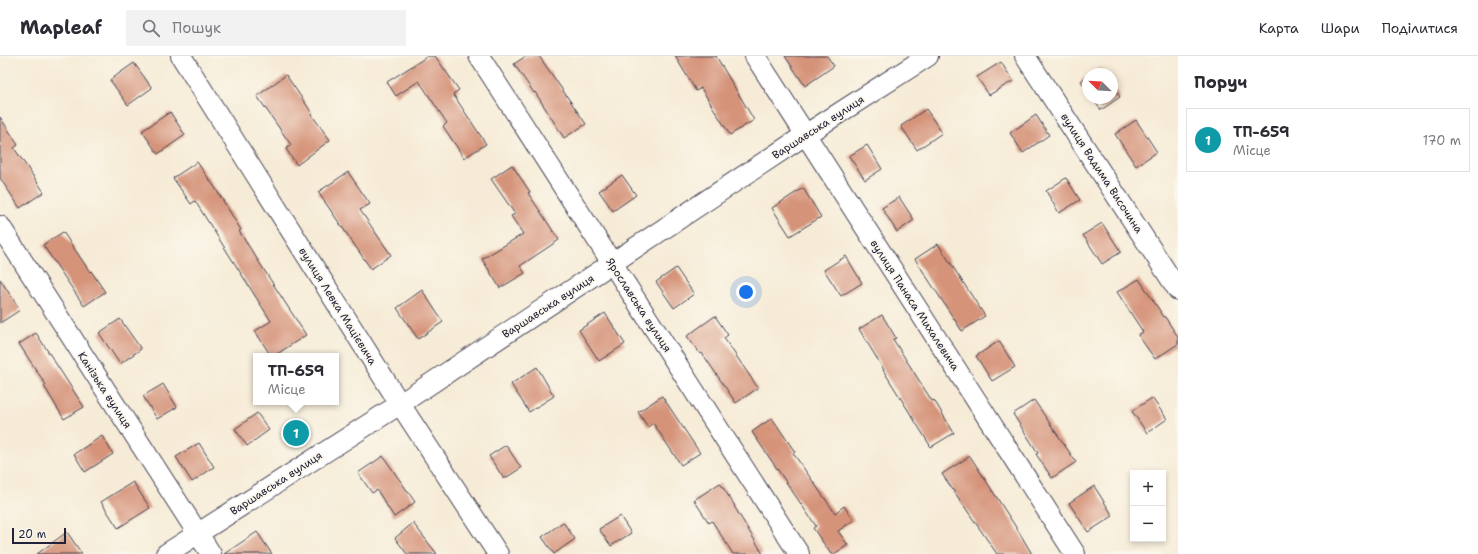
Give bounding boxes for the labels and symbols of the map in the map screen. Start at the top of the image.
north arrow [1082,68,1118,104]
street label: Варшавська вулиця [769,92,867,163]
street label: вулиця Вадима Височина [1057,110,1146,236]
street label: вулиця Панаса Михалевича [867,237,963,374]
street label: вулиця Левка Мацієвича [295,245,380,368]
street label: Ярославська вулиця [603,255,675,355]
street label: Варшавська вулиця [499,271,597,342]
your location [736,282,756,302]
street label: Канізька вулиця [74,349,135,432]
pin: 1 [283,418,309,448]
street label: Варшавська вулиця [227,448,325,519]
scale bar [12,526,66,545]

